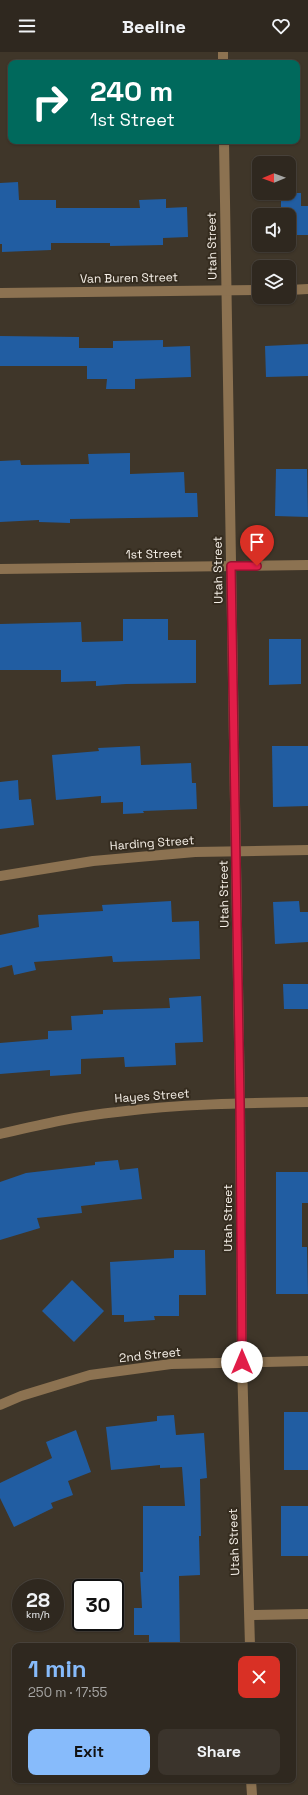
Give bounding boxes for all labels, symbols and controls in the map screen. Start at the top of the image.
icon: menu [16,15,38,37]
text: Beeline [122,15,186,38]
icon: heart [270,15,292,37]
text: 240 m [90,73,173,109]
icon: right [24,76,76,128]
text: 1st Street [90,108,175,131]
north arrow [252,156,296,200]
map controls [252,156,296,304]
button: sound [252,208,296,252]
street label: Utah Street [203,212,221,280]
button: layers [252,260,296,304]
street label: Van Buren Street [80,269,178,287]
pin [240,525,274,566]
icon: arrive [246,531,268,553]
street label: Utah Street [209,536,227,604]
street label: 1st Street [126,546,182,562]
street label: Harding Street [109,832,195,854]
street label: Utah Street [215,860,233,928]
street label: Hayes Street [114,1085,190,1107]
street label: Utah Street [220,1184,236,1252]
position arrow [221,1341,263,1383]
street label: 2nd Street [118,1344,182,1366]
street label: Utah Street [225,1508,243,1576]
speed limit sign: 30 [72,1579,124,1631]
text: 28 [26,1587,50,1613]
text: km/h [26,1608,50,1621]
text: 1 min [28,1653,87,1684]
button: close [238,1656,280,1698]
text: 250 m · 17:55 [28,1684,107,1701]
button: Exit [28,1729,150,1775]
button: Share [158,1729,280,1775]

